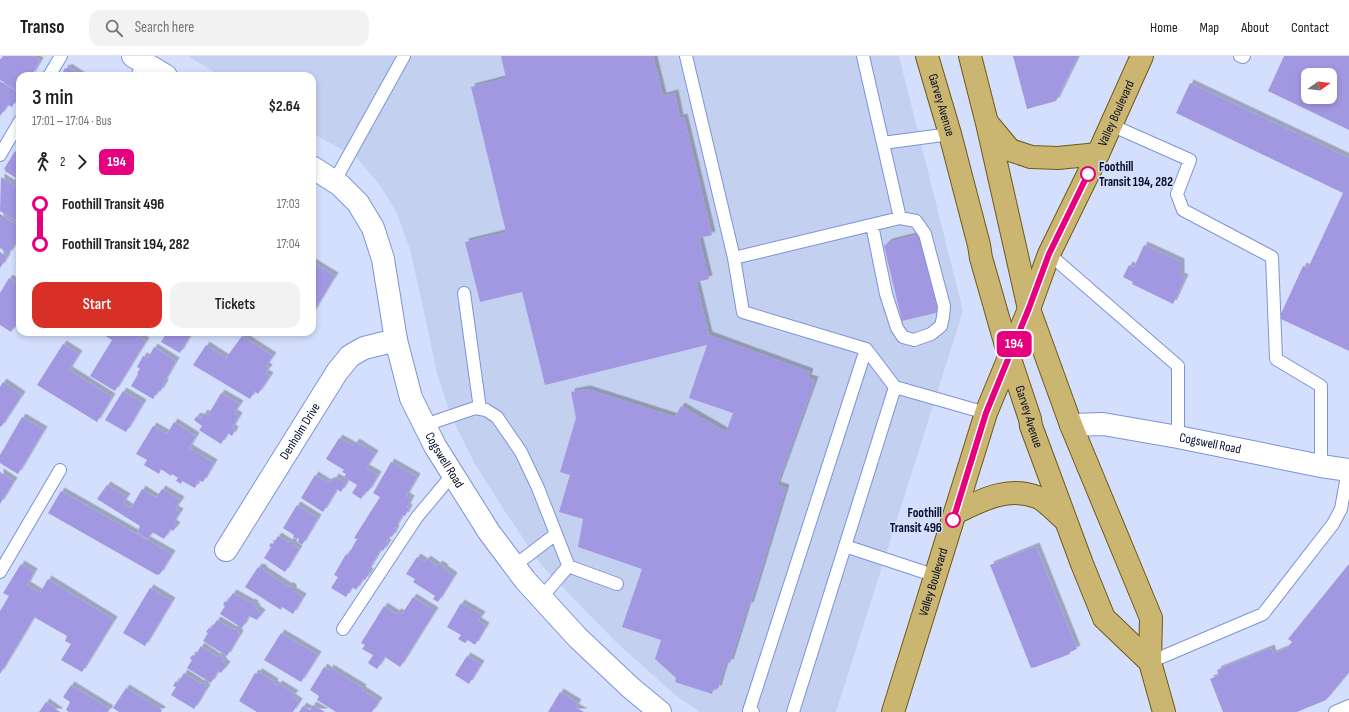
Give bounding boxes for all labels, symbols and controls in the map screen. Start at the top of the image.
search box [89,10,369,46]
text: Transo [20,16,65,39]
icon: search [103,17,125,39]
text: Search here [135,18,194,37]
text: Home [1150,19,1178,36]
text: Map [1200,19,1219,36]
text: About [1241,19,1269,36]
text: Contact [1291,19,1329,36]
north arrow [1301,68,1337,104]
map controls [1301,68,1337,104]
street label: Garvey Avenue [925,72,958,138]
street label: Valley Boulevard [1094,78,1138,149]
text: 3 min [32,84,73,111]
text: $2.64 [268,97,300,116]
text: 17:01 – 17:04 · Bus [32,113,112,129]
icon: walk [32,151,54,173]
icon: forward [71,151,93,173]
text: 194 [107,153,126,170]
text: 2 [60,154,65,170]
place label: Foothill Transit 194, 282 [1099,159,1173,190]
marker: Foothill Transit 194, 282 [1080,166,1096,182]
text: Foothill Transit 496 [62,195,164,214]
text: 17:03 [277,196,300,212]
text: Foothill Transit 194, 282 [62,235,189,254]
text: 17:04 [277,236,300,252]
button: Start [32,282,162,328]
button: Tickets [170,282,300,328]
line badge: 194 [991,331,1037,357]
text: 194 [1005,335,1023,352]
street label: Garvey Avenue [1011,384,1046,450]
street label: Denholm Drive [276,400,324,463]
street label: Cogswell Road [1178,429,1242,458]
street label: Cogswell Road [421,430,467,491]
place label: Foothill Transit 496 [890,505,942,536]
marker: Foothill Transit 496 [945,512,961,528]
street label: Valley Boulevard [915,546,952,618]

